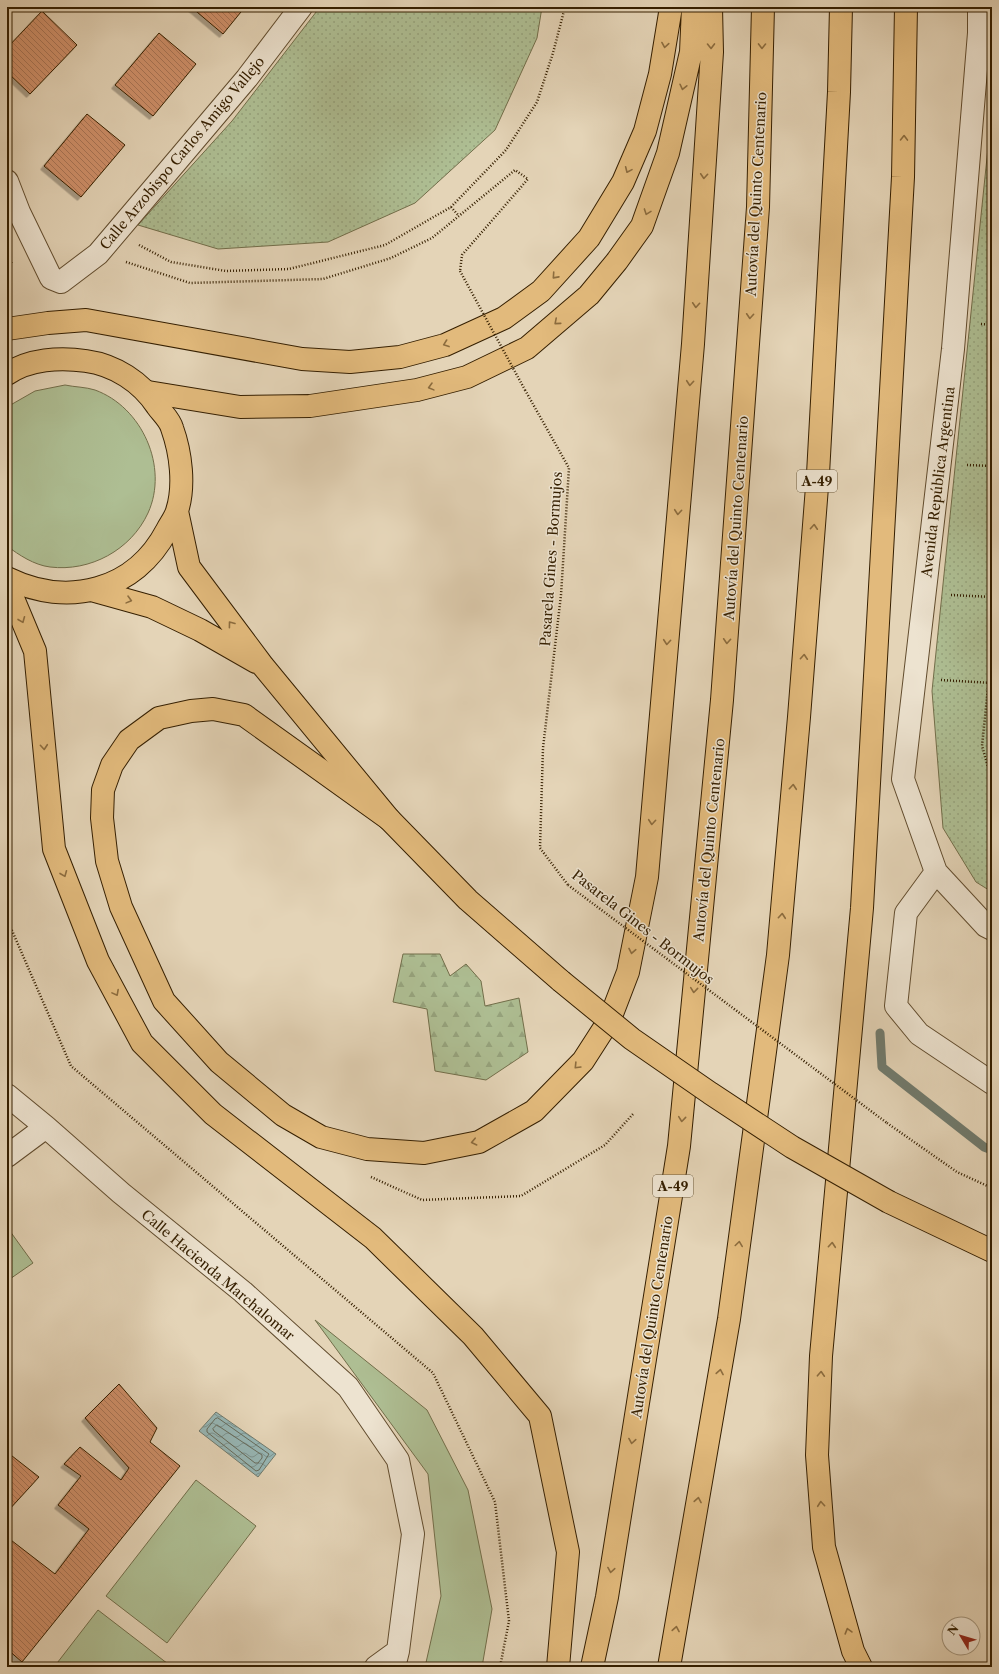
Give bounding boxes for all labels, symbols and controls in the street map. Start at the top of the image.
one-way arrow [661,42,670,49]
one-way arrow [707,43,716,49]
one-way arrow [758,43,767,49]
street label: Calle Arzobispo Carlos Amigo Vallejo [96,53,268,253]
one-way arrow [680,84,688,90]
street label: Autovía del Quinto Centenario [742,91,770,298]
one-way arrow [900,135,908,141]
one-way arrow [625,165,633,173]
one-way arrow [699,173,708,179]
one-way arrow [643,208,652,215]
one-way arrow [552,271,559,279]
one-way arrow [691,302,700,308]
one-way arrow [746,313,755,319]
one-way arrow [555,318,562,325]
one-way arrow [442,339,449,348]
one-way arrow [685,380,694,386]
one-way arrow [427,382,434,390]
street label: Avenida República Argentina [917,385,959,579]
street label: Autovía del Quinto Centenario [720,415,752,622]
road number: A-49 [797,470,837,492]
street label: Pasarela Gines - Bormujos [536,471,566,647]
one-way arrow [674,509,683,515]
one-way arrow [809,524,818,530]
one-way arrow [125,596,132,604]
one-way arrow [17,615,25,623]
one-way arrow [229,621,236,628]
one-way arrow [722,638,731,644]
one-way arrow [663,639,672,645]
one-way arrow [799,654,808,660]
street label: Autovía del Quinto Centenario [689,737,729,944]
one-way arrow [39,744,48,750]
one-way arrow [789,784,798,790]
one-way arrow [647,819,656,825]
street label: Pasarela Gines - Bormujos [568,866,718,988]
one-way arrow [59,871,67,878]
one-way arrow [777,913,786,919]
one-way arrow [629,948,637,954]
one-way arrow [690,987,699,993]
one-way arrow [111,989,118,997]
one-way arrow [574,1061,582,1069]
one-way arrow [677,1116,686,1122]
one-way arrow [471,1138,477,1146]
road number: A-49 [653,1175,693,1197]
street label: Calle Hacienda Marchalomar [138,1206,298,1345]
street label: Autovía del Quinto Centenario [627,1215,677,1420]
one-way arrow [734,1241,743,1247]
one-way arrow [827,1242,836,1248]
one-way arrow [715,1369,724,1375]
one-way arrow [816,1371,825,1377]
one-way arrow [628,1438,637,1444]
one-way arrow [693,1497,702,1504]
one-way arrow [816,1501,825,1507]
one-way arrow [607,1567,616,1573]
north arrow [941,1616,981,1656]
text: N [945,1621,962,1638]
one-way arrow [671,1625,679,1632]
one-way arrow [844,1627,853,1634]

